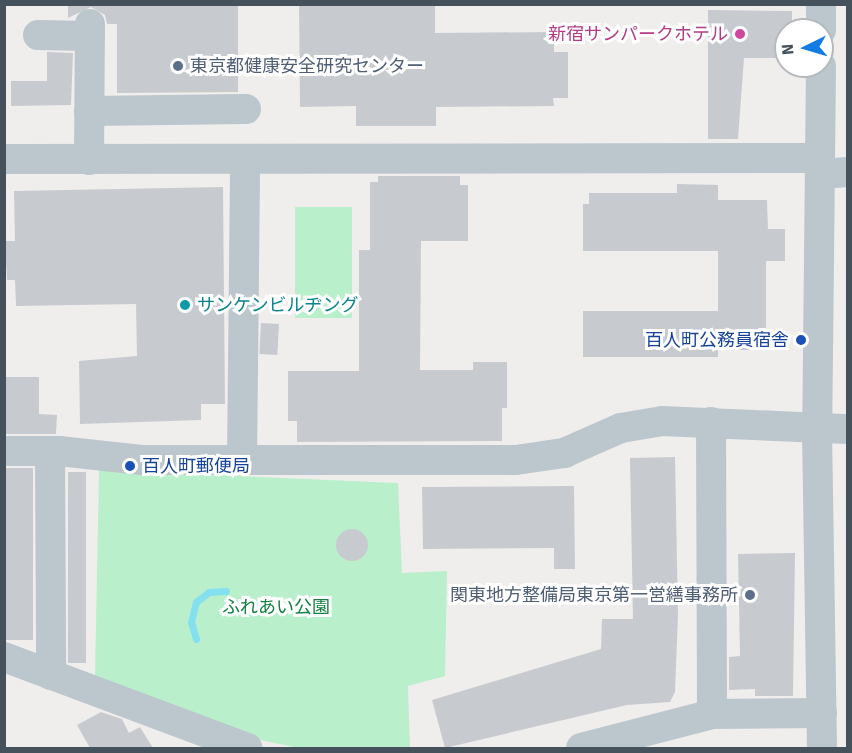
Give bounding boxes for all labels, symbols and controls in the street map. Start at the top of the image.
north arrow [774,18,834,78]
place label: 新宿サンパークホテル [548,23,728,45]
marker: 新宿サンパークホテル [733,27,747,41]
text: N [778,43,799,56]
place label: 東京都健康安全研究センター [190,55,424,77]
marker: 東京都健康安全研究センター [171,59,185,73]
place label: サンケンビルヂング [197,294,359,316]
marker: サンケンビルヂング [178,298,192,312]
place label: 百人町公務員宿舎 [645,329,789,351]
marker: 百人町公務員宿舎 [794,333,808,347]
place label: 百人町郵便局 [142,455,250,477]
marker: 百人町郵便局 [123,459,137,473]
place label: 関東地方整備局東京第一営繕事務所 [450,584,738,606]
marker: 関東地方整備局東京第一営繕事務所 [743,588,757,602]
park label: ふれあい公園 [222,596,330,618]

